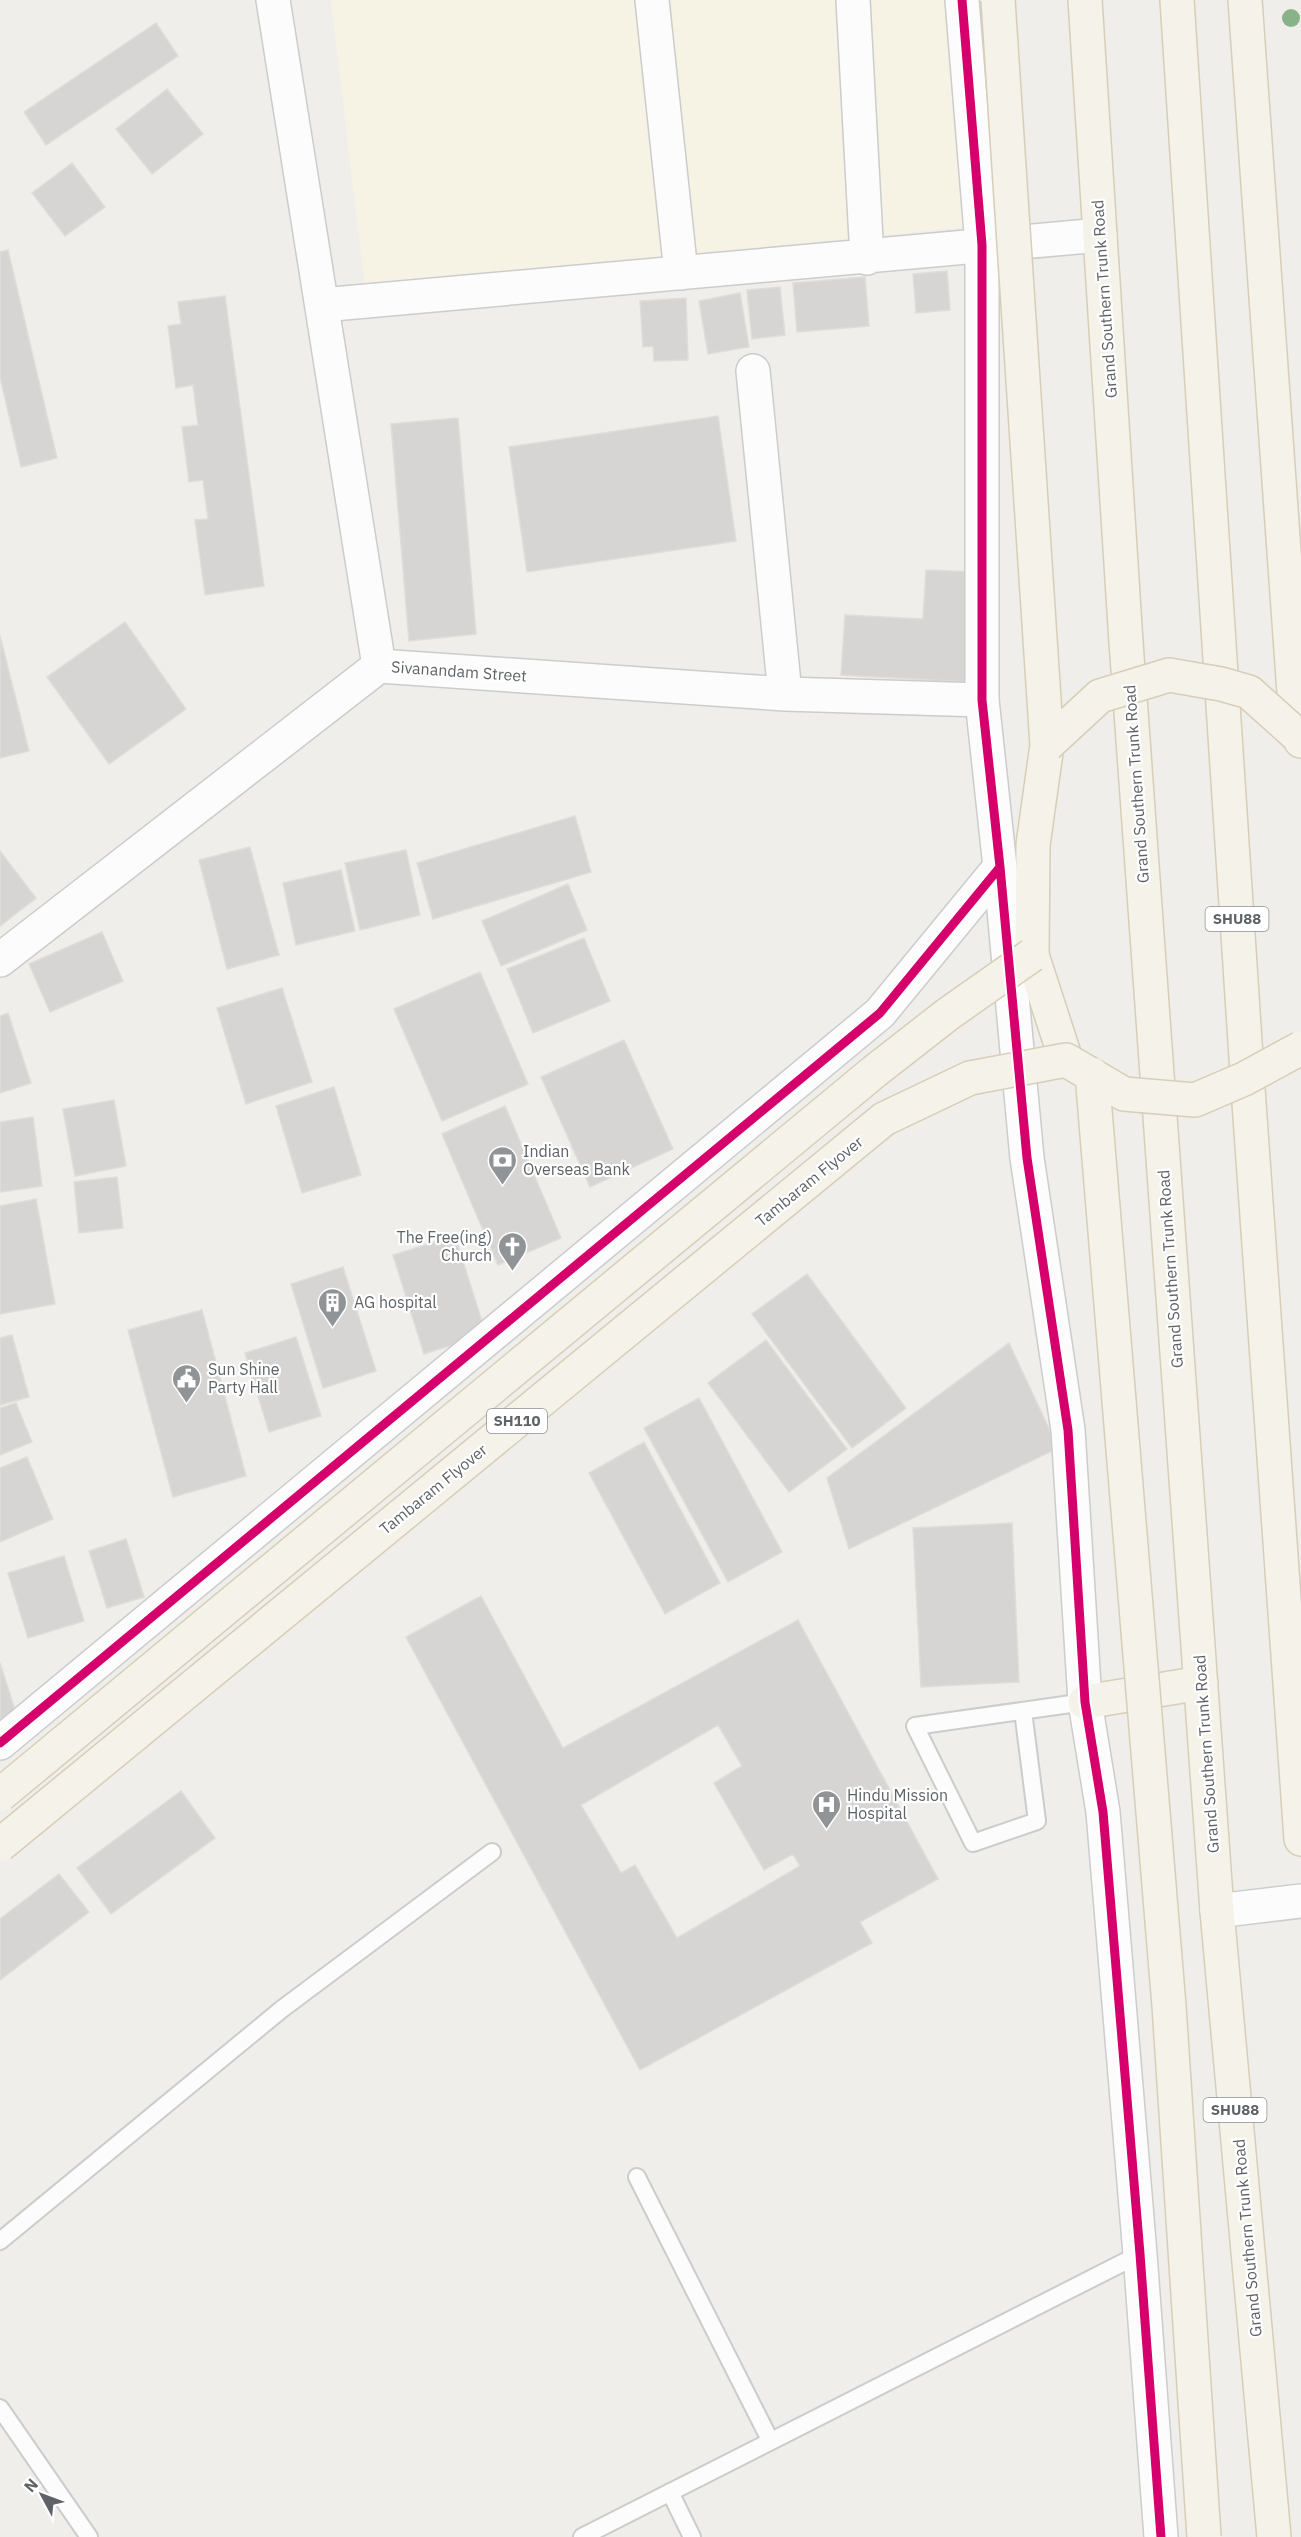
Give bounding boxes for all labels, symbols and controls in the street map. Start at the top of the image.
street label: Grand Southern Trunk Road [1087,199,1121,399]
street label: Sivanandam Street [391,656,527,686]
street label: Grand Southern Trunk Road [1119,684,1153,884]
road number: SHU88 [1206,907,1268,931]
street label: Tambaram Flyover [751,1131,867,1231]
place label: Indian Overseas Bank [523,1141,630,1179]
bank icon: Indian Overseas Bank [486,1144,518,1186]
street label: Grand Southern Trunk Road [1153,1169,1187,1369]
place label: The Free(ing) Church [397,1227,492,1265]
church icon: The Free(ing) Church [497,1230,529,1272]
building icon: AG hospital [317,1286,349,1328]
place label: AG hospital [354,1292,437,1312]
place label: Sun Shine Party Hall [208,1359,280,1397]
public building icon: Sun Shine Party Hall [171,1362,203,1404]
road number: SH110 [487,1409,547,1433]
street label: Tambaram Flyover [375,1439,491,1539]
street label: Grand Southern Trunk Road [1189,1654,1223,1854]
place label: Hindu Mission Hospital [847,1785,948,1823]
hospital icon: Hindu Mission Hospital [810,1788,842,1830]
road number: SHU88 [1204,2098,1266,2122]
street label: Grand Southern Trunk Road [1228,2138,1266,2338]
north arrow [12,2465,72,2525]
text: N [19,2474,42,2496]

